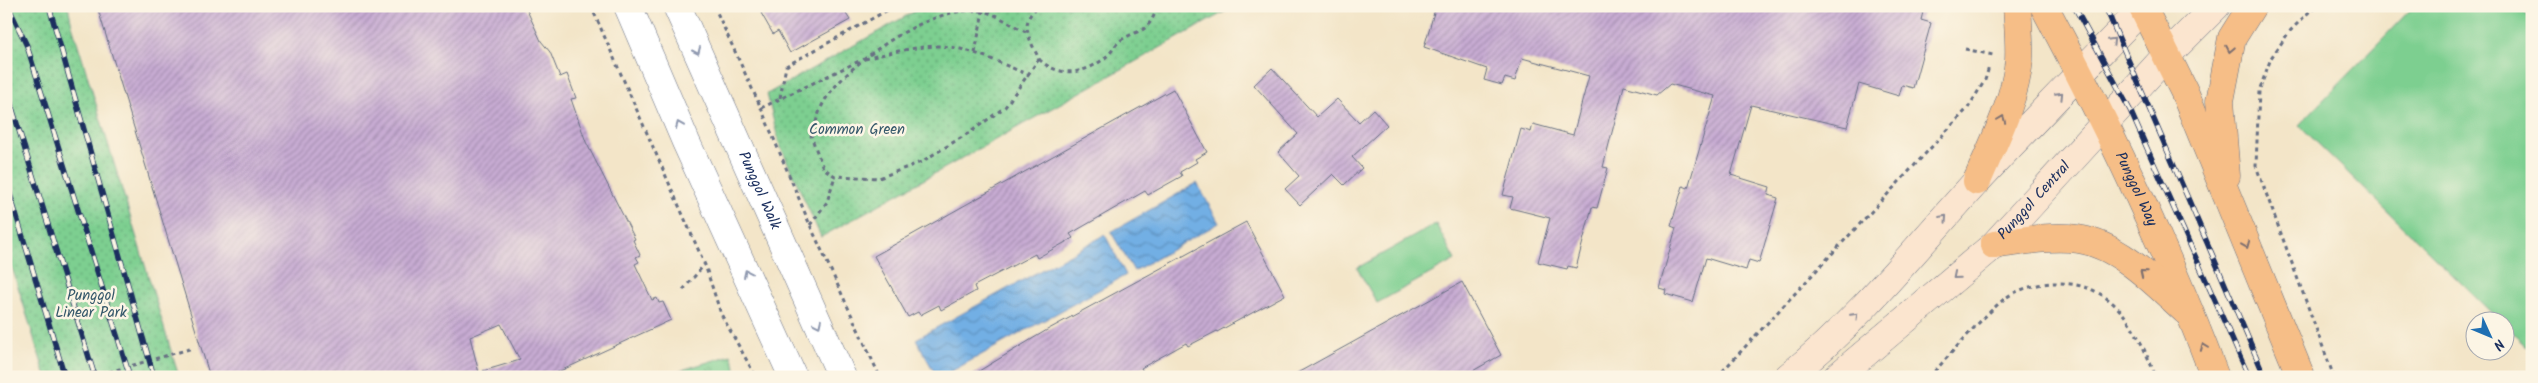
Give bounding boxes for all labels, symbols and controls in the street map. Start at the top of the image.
one-way arrow [2106,38,2115,47]
one-way arrow [2226,45,2236,54]
one-way arrow [690,46,701,55]
one-way arrow [2054,92,2063,101]
one-way arrow [1996,116,2006,124]
park label: Common Green [809,118,905,142]
one-way arrow [675,121,686,130]
street label: Punggol Walk [731,147,787,235]
street label: Punggol Way [2108,148,2164,231]
street label: Punggol Central [1992,156,2077,246]
one-way arrow [1938,215,1947,224]
one-way arrow [2240,240,2250,249]
one-way arrow [742,269,753,278]
one-way arrow [2140,270,2149,278]
one-way arrow [1953,271,1962,280]
park label: Punggol Linear Park [55,284,128,325]
north arrow [2466,310,2516,360]
one-way arrow [1849,312,1858,321]
one-way arrow [812,319,822,328]
text: N [2488,334,2510,355]
one-way arrow [2200,343,2210,351]

